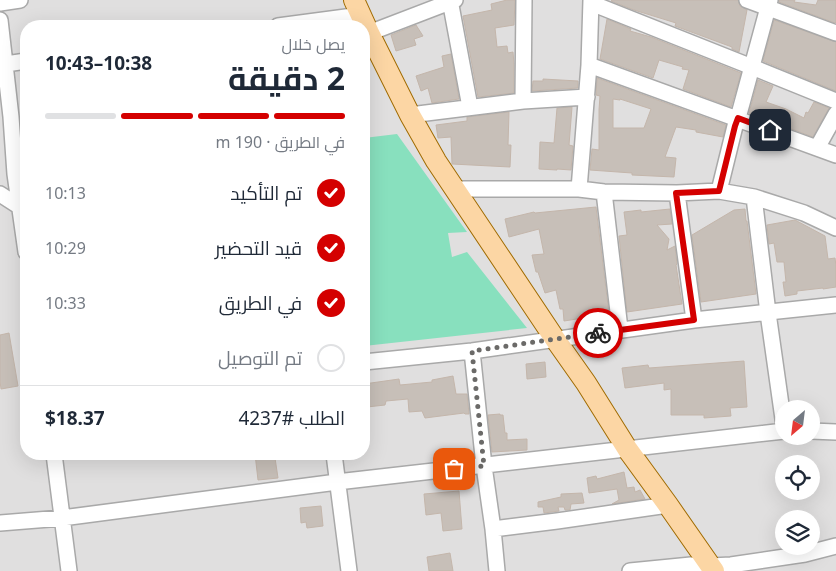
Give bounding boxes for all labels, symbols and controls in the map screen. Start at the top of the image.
text: يصل خلال [281,33,345,55]
text: 10:38–10:43 [45,50,152,76]
text: 2 دقيقة [228,56,345,99]
pin [749,109,791,151]
icon: home [756,116,784,144]
text: في الطريق · 190 m [216,131,345,153]
icon: check [317,179,345,207]
text: تم التأكيد [230,180,302,206]
text: 10:13 [45,182,86,204]
icon: check [317,234,345,262]
text: قيد التحضير [215,235,302,261]
text: 10:29 [45,237,86,259]
icon: check [317,289,345,317]
text: في الطريق [219,290,302,316]
text: 10:33 [45,292,86,314]
courier [573,308,623,358]
icon: bike [584,319,612,347]
text: تم التوصيل [218,345,302,371]
north arrow [775,400,820,445]
map controls [775,400,820,555]
text: $18.37 [45,405,105,431]
text: الطلب #4237 [238,405,345,431]
pin [433,448,475,490]
icon: bag [440,455,468,483]
button: locate [775,455,820,500]
button: layers [775,510,820,555]

